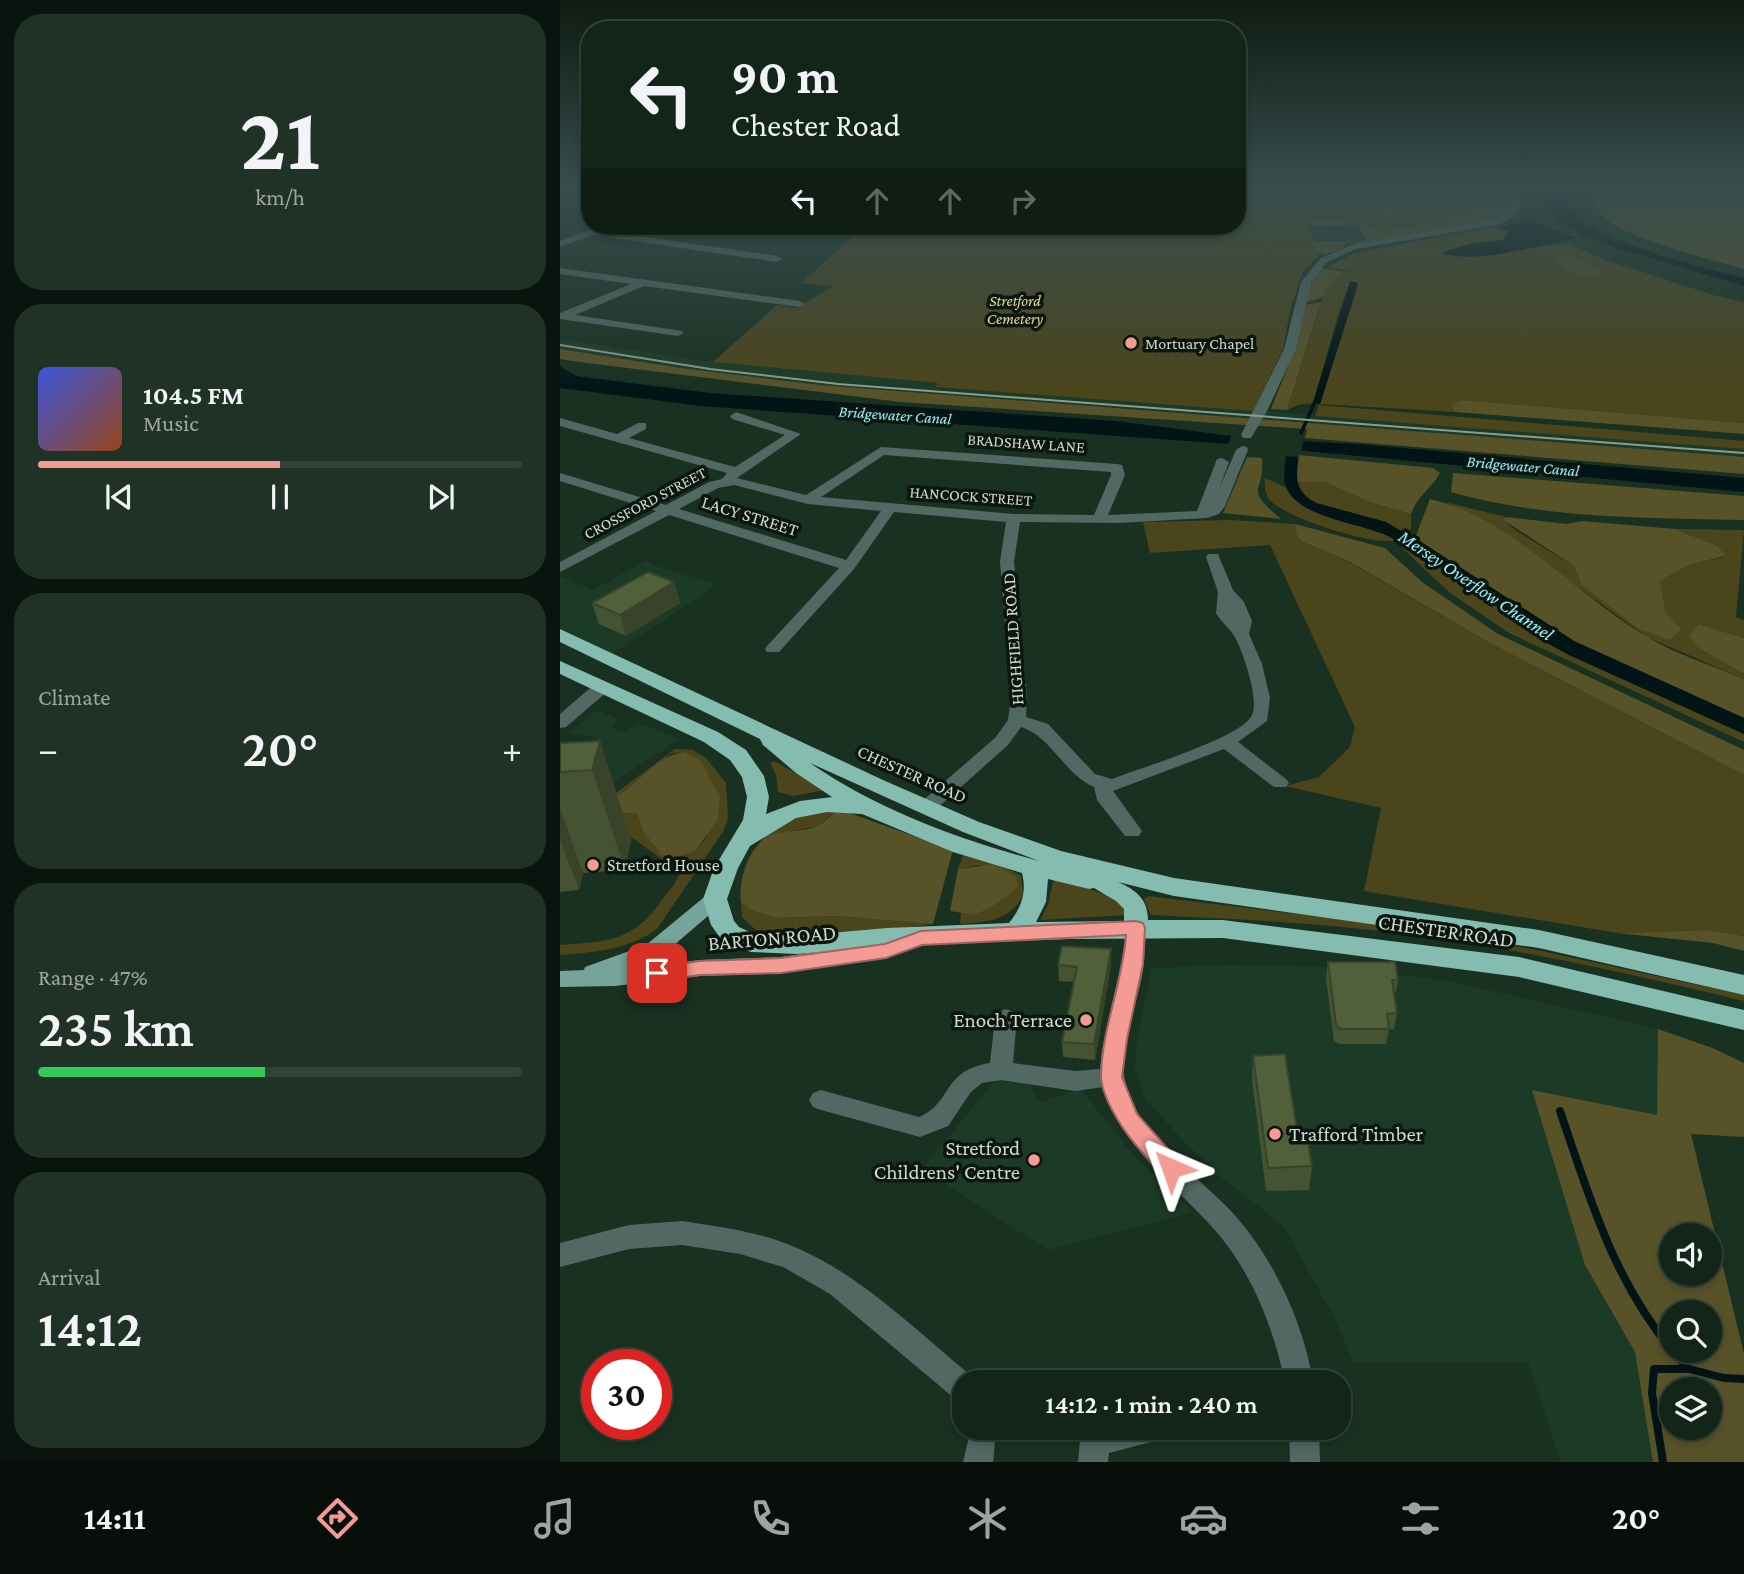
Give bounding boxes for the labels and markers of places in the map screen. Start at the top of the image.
marker: Mortuary Chapel [1123,335,1139,351]
place label: Mortuary Chapel [1145,335,1254,353]
place label: Stretford House [607,855,720,875]
marker: Stretford House [585,857,601,873]
pin [627,943,687,1003]
place label: Enoch Terrace [953,1008,1072,1032]
marker: Enoch Terrace [1078,1012,1094,1028]
place label: Trafford Timber [1289,1122,1424,1146]
marker: Trafford Timber [1267,1126,1283,1142]
place label: Stretford Childrens' Centre [874,1136,1020,1184]
marker: Stretford Childrens' Centre [1026,1152,1042,1168]

